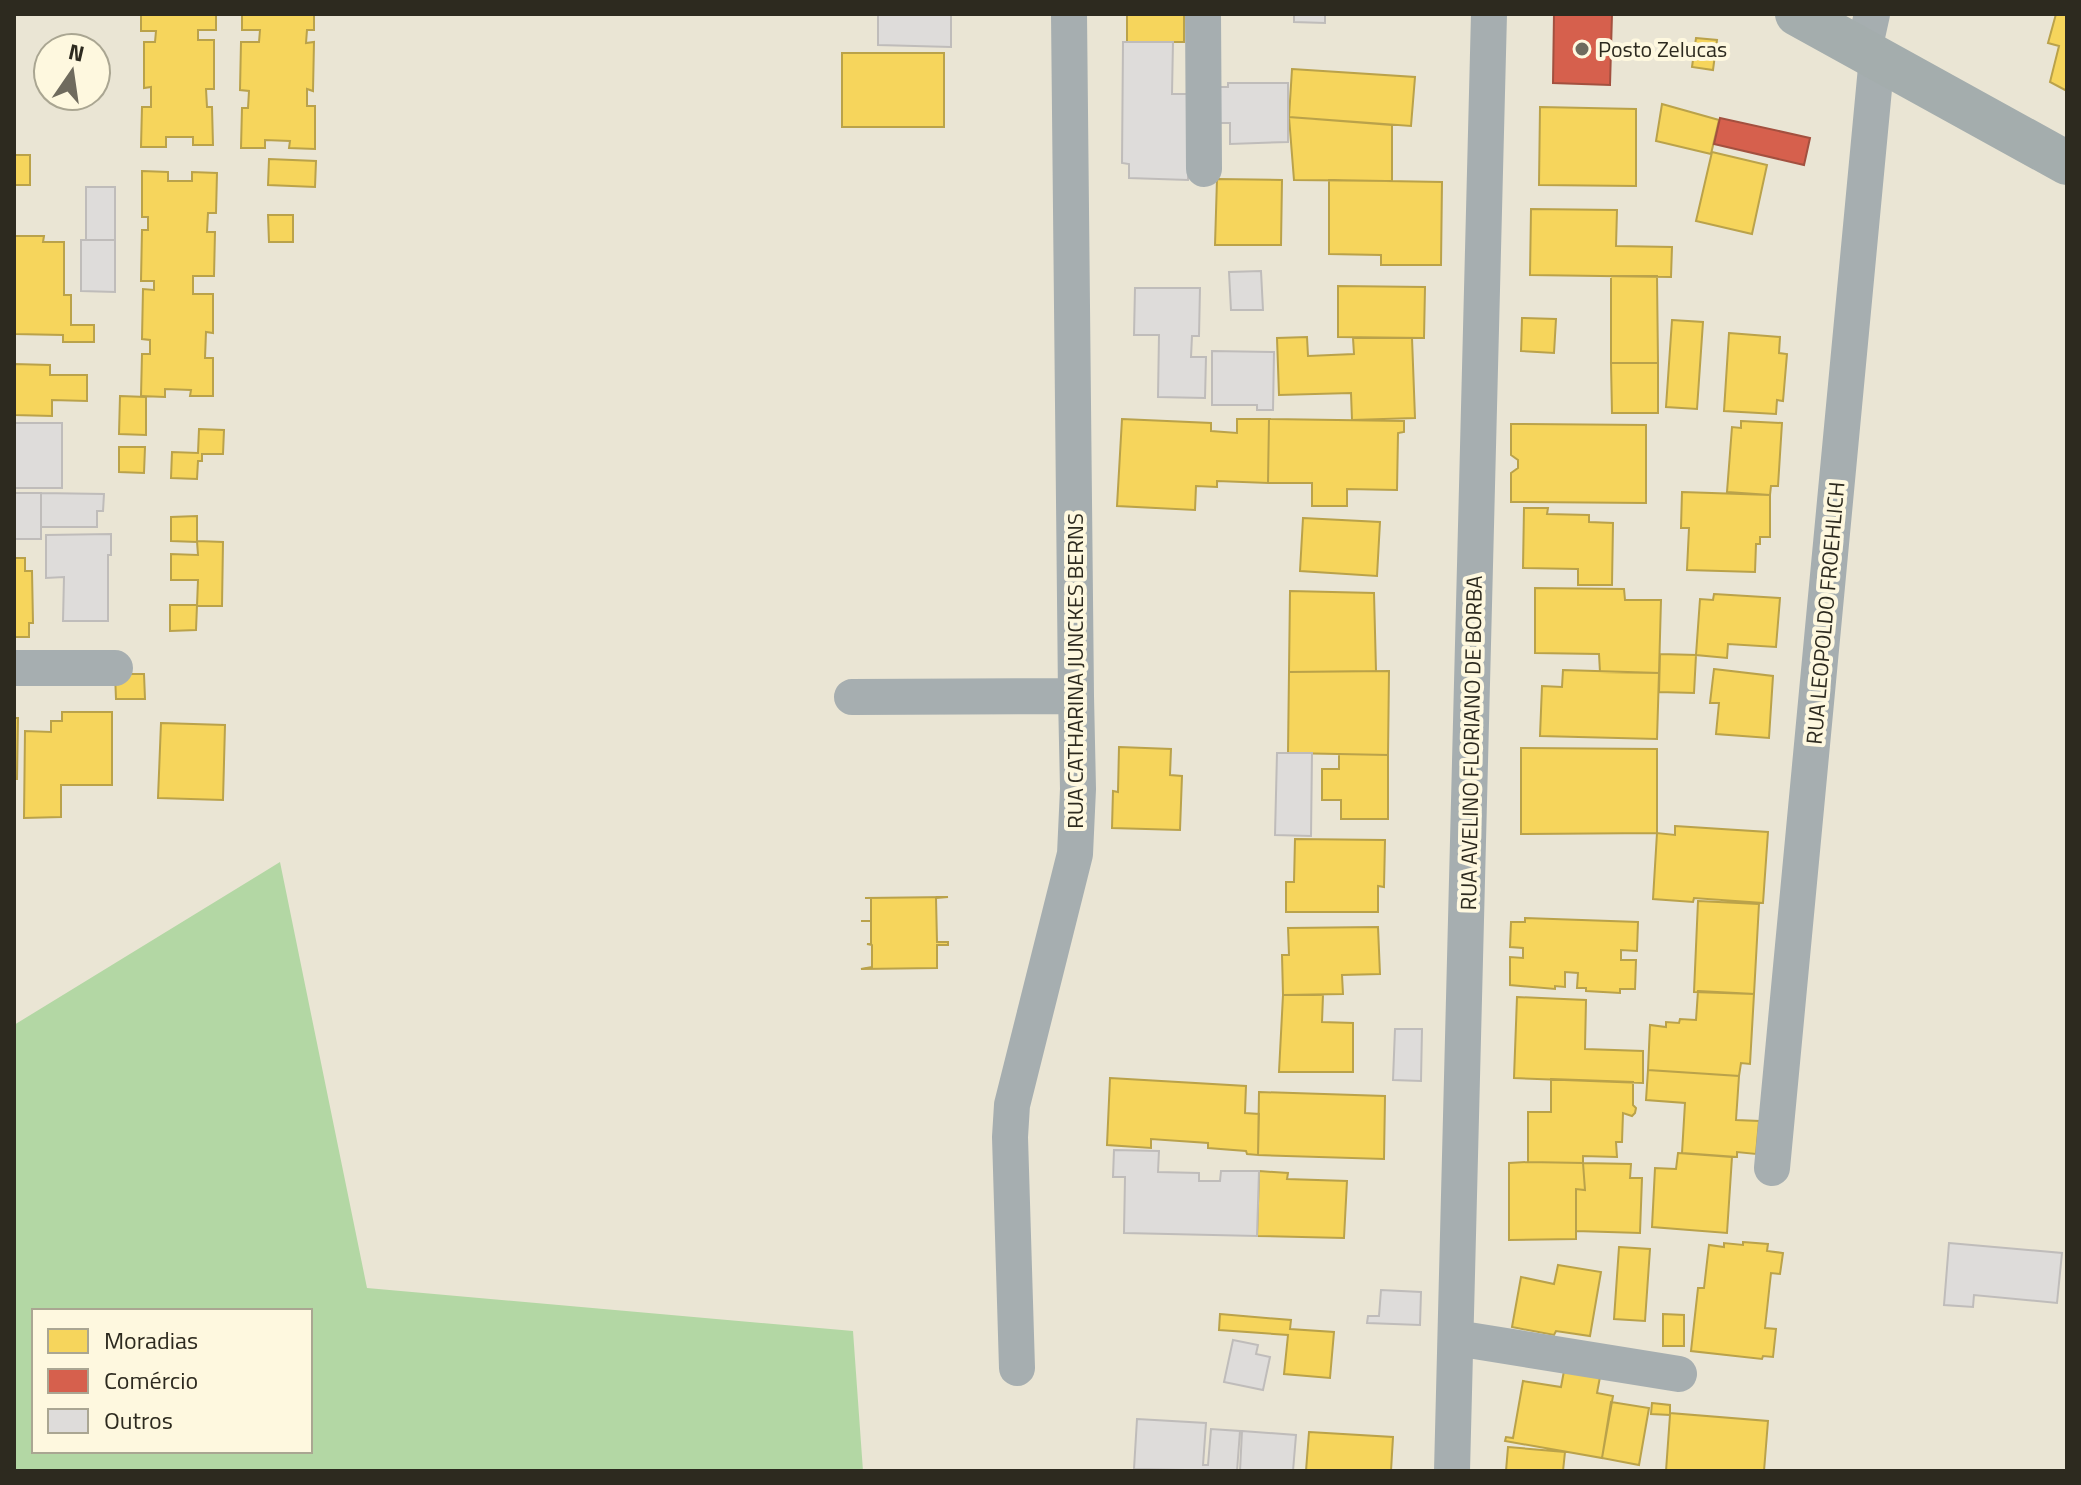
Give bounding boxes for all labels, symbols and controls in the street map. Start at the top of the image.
north arrow [32,32,112,112]
place label: Posto Zelucas [1598,32,1727,66]
text: N [65,34,88,71]
marker: Posto Zelucas [1573,40,1591,58]
street label: RUA LEOPOLDO FROEHLICH [1797,480,1853,746]
street label: RUA CATHARINA JUNCKES BERNS [1058,513,1092,829]
street label: RUA AVELINO FLORIANO DE BORBA [1451,575,1491,911]
legend [32,1309,312,1453]
text: Moradias [104,1322,198,1358]
text: Comércio [104,1362,198,1398]
text: Outros [104,1402,173,1438]

